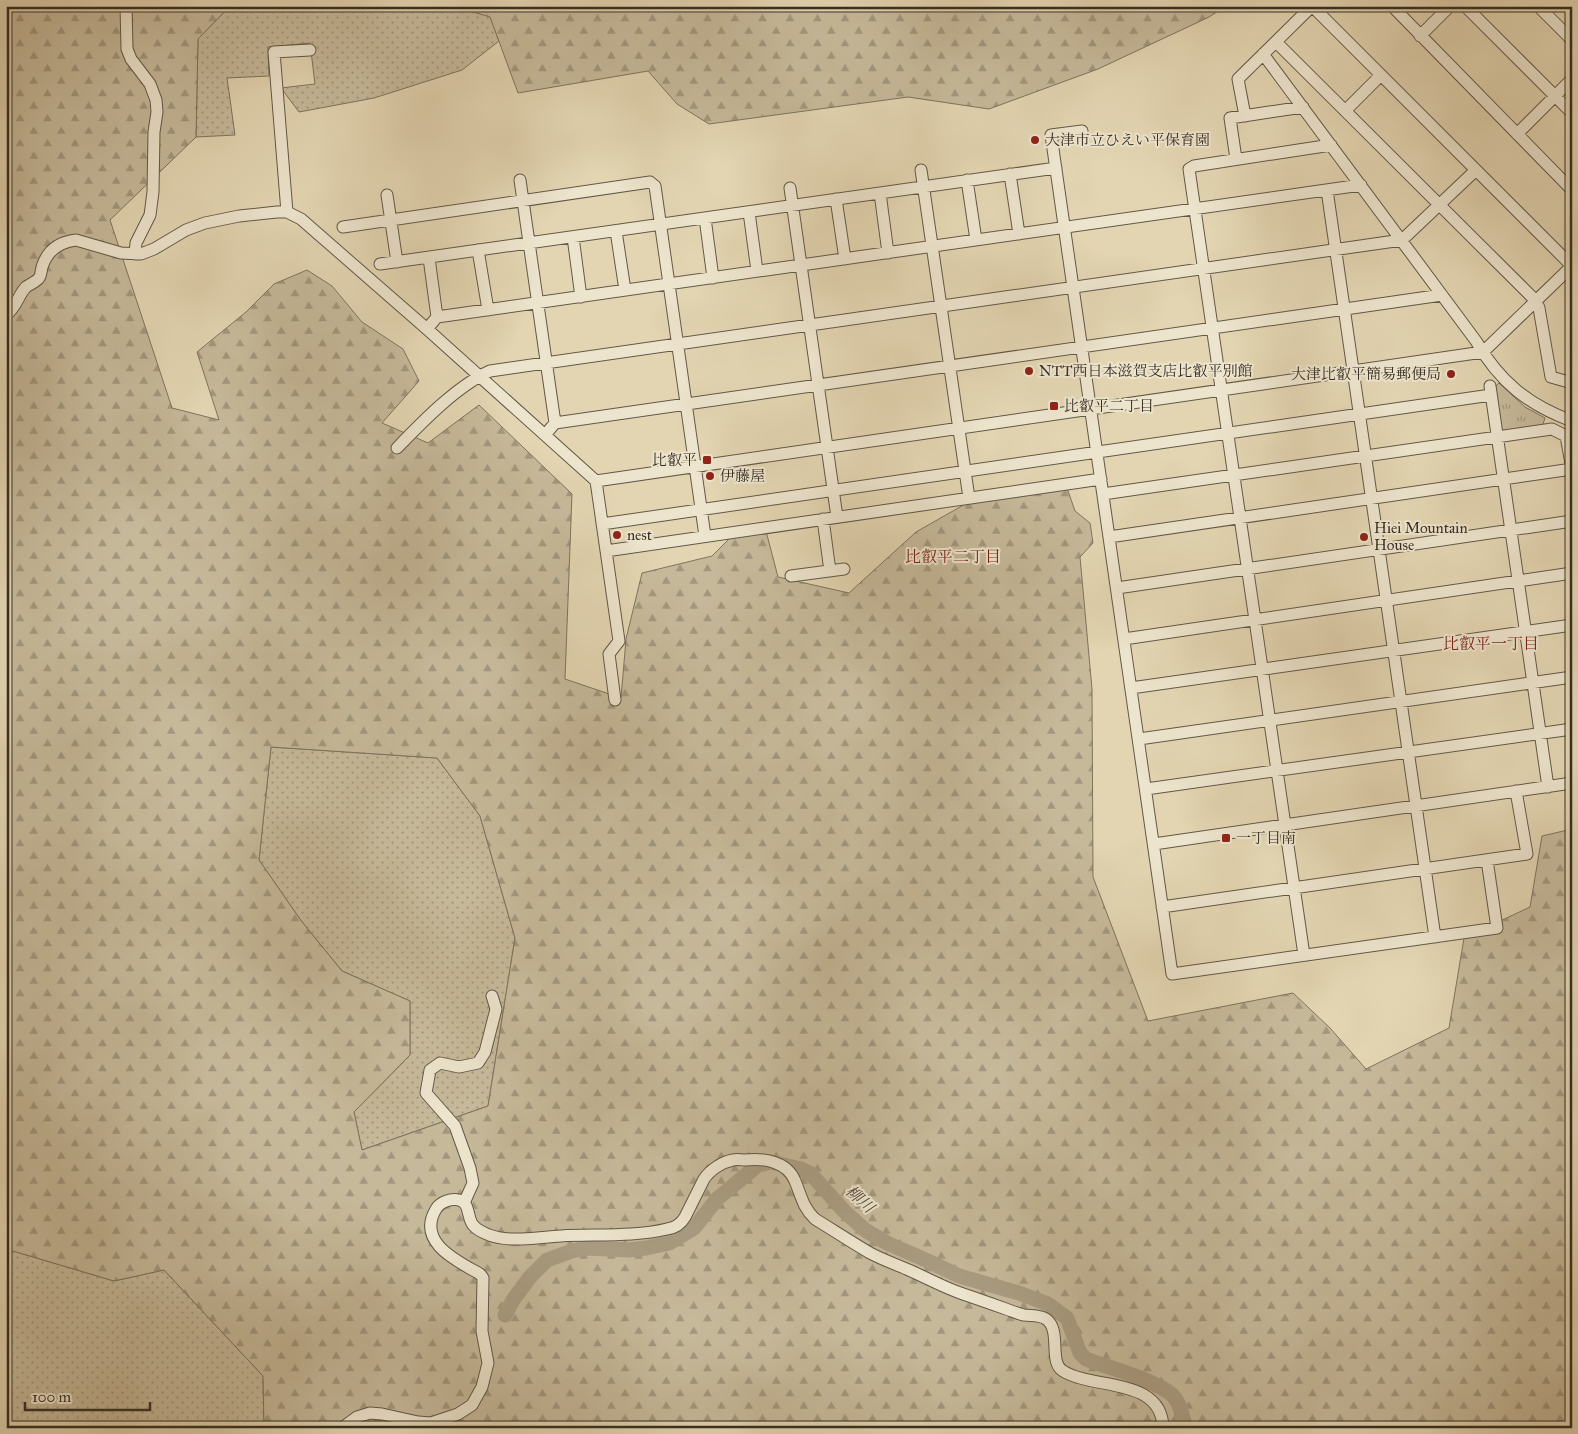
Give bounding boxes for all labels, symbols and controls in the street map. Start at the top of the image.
place label: 大津市立ひえい平保育園 [1045,131,1210,149]
marker: 大津市立ひえい平保育園 [1029,134,1041,146]
place label: NTT西日本滋賀支店比叡平別館 [1039,362,1252,380]
marker: NTT西日本滋賀支店比叡平別館 [1023,365,1035,377]
place label: 大津比叡平簡易郵便局 [1291,365,1441,383]
marker: 大津比叡平簡易郵便局 [1445,368,1457,380]
place label: 比叡平二丁目 [1064,397,1154,415]
marker: 比叡平二丁目 [1048,400,1060,412]
place label: 比叡平 [652,451,697,469]
marker: 比叡平 [701,454,713,466]
place label: 伊藤屋 [720,467,765,485]
marker: 伊藤屋 [704,470,716,482]
place label: Hiei Mountain House [1374,519,1468,554]
place label: nest [627,526,653,544]
marker: nest [611,529,623,541]
marker: Hiei Mountain House [1358,531,1370,543]
district label: 比叡平二丁目 [905,547,1001,566]
district label: 比叡平一丁目 [1443,634,1539,653]
place label: 一丁目南 [1236,829,1296,847]
marker: 一丁目南 [1220,832,1232,844]
water label: 柳川 [842,1181,880,1218]
scale bar [25,1379,150,1411]
text: 100 m [32,1388,72,1406]

